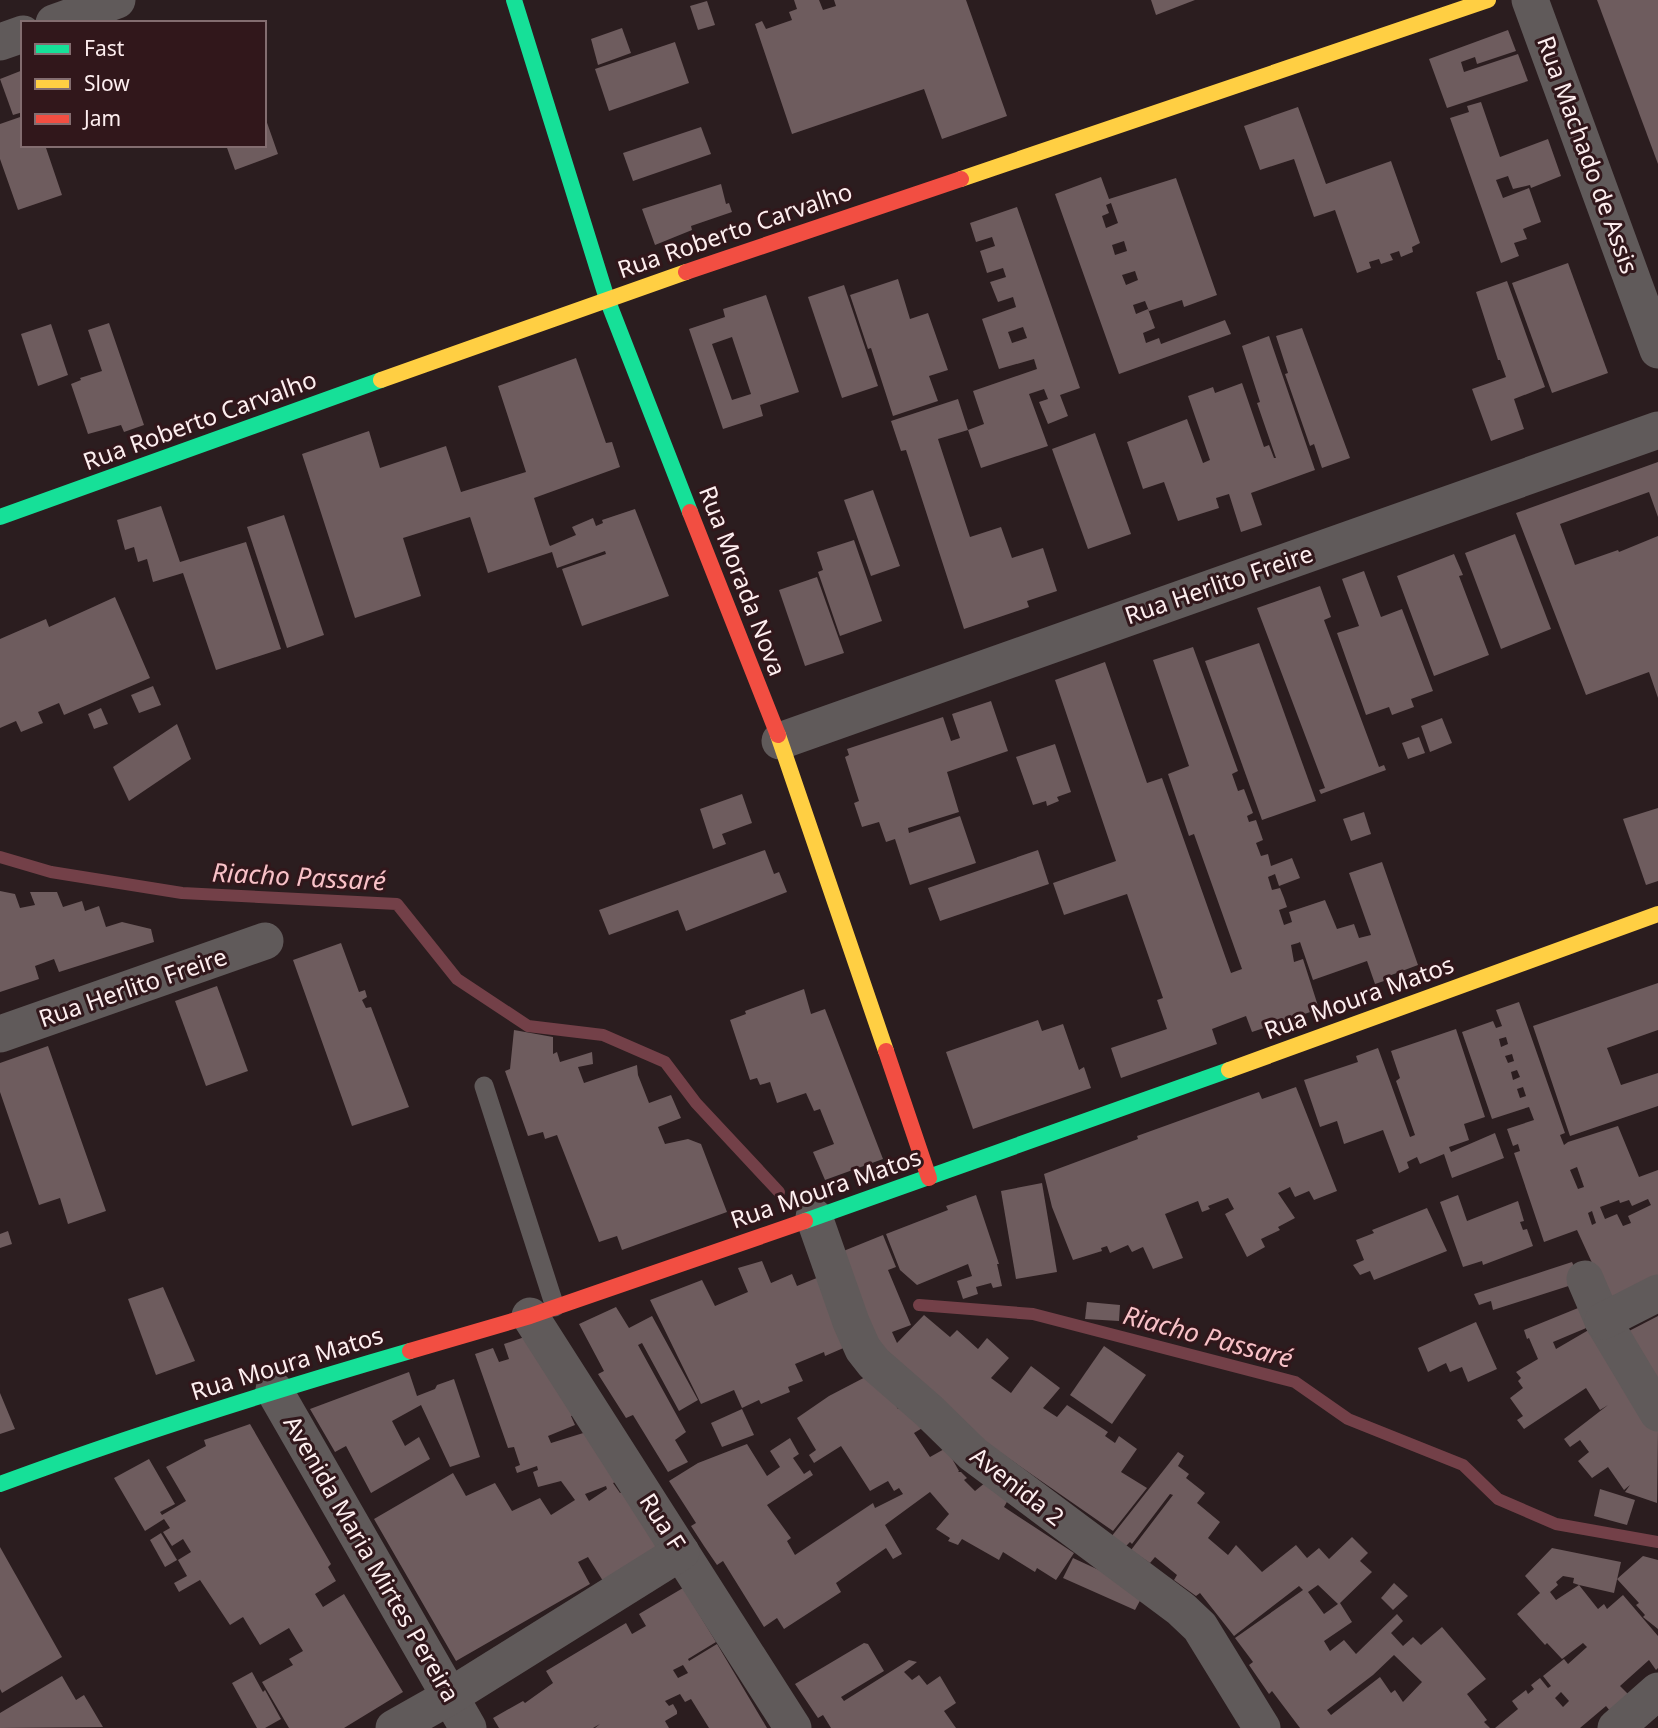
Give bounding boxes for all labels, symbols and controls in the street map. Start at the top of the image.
legend [21,21,266,147]
street label: Rua Machado de Assis [1530,31,1647,278]
text: Fast [84,34,125,62]
text: Slow [84,69,130,97]
text: Jam [82,104,121,132]
street label: Rua Roberto Carvalho [613,174,856,285]
street label: Rua Roberto Carvalho [78,362,321,477]
street label: Rua Morada Nova [692,481,795,680]
street label: Rua Herlito Freire [1120,536,1317,631]
water label: Riacho Passaré [211,853,387,899]
street label: Rua Herlito Freire [34,939,231,1034]
street label: Rua Moura Matos [1259,947,1458,1046]
street label: Rua Moura Matos [726,1139,925,1236]
water label: Riacho Passaré [1119,1296,1297,1376]
street label: Rua Moura Matos [186,1318,387,1408]
street label: Avenida Maria Mirtes Pereira [277,1409,468,1707]
street label: Avenida 2 [964,1439,1072,1533]
street label: Rua F [633,1486,694,1556]

